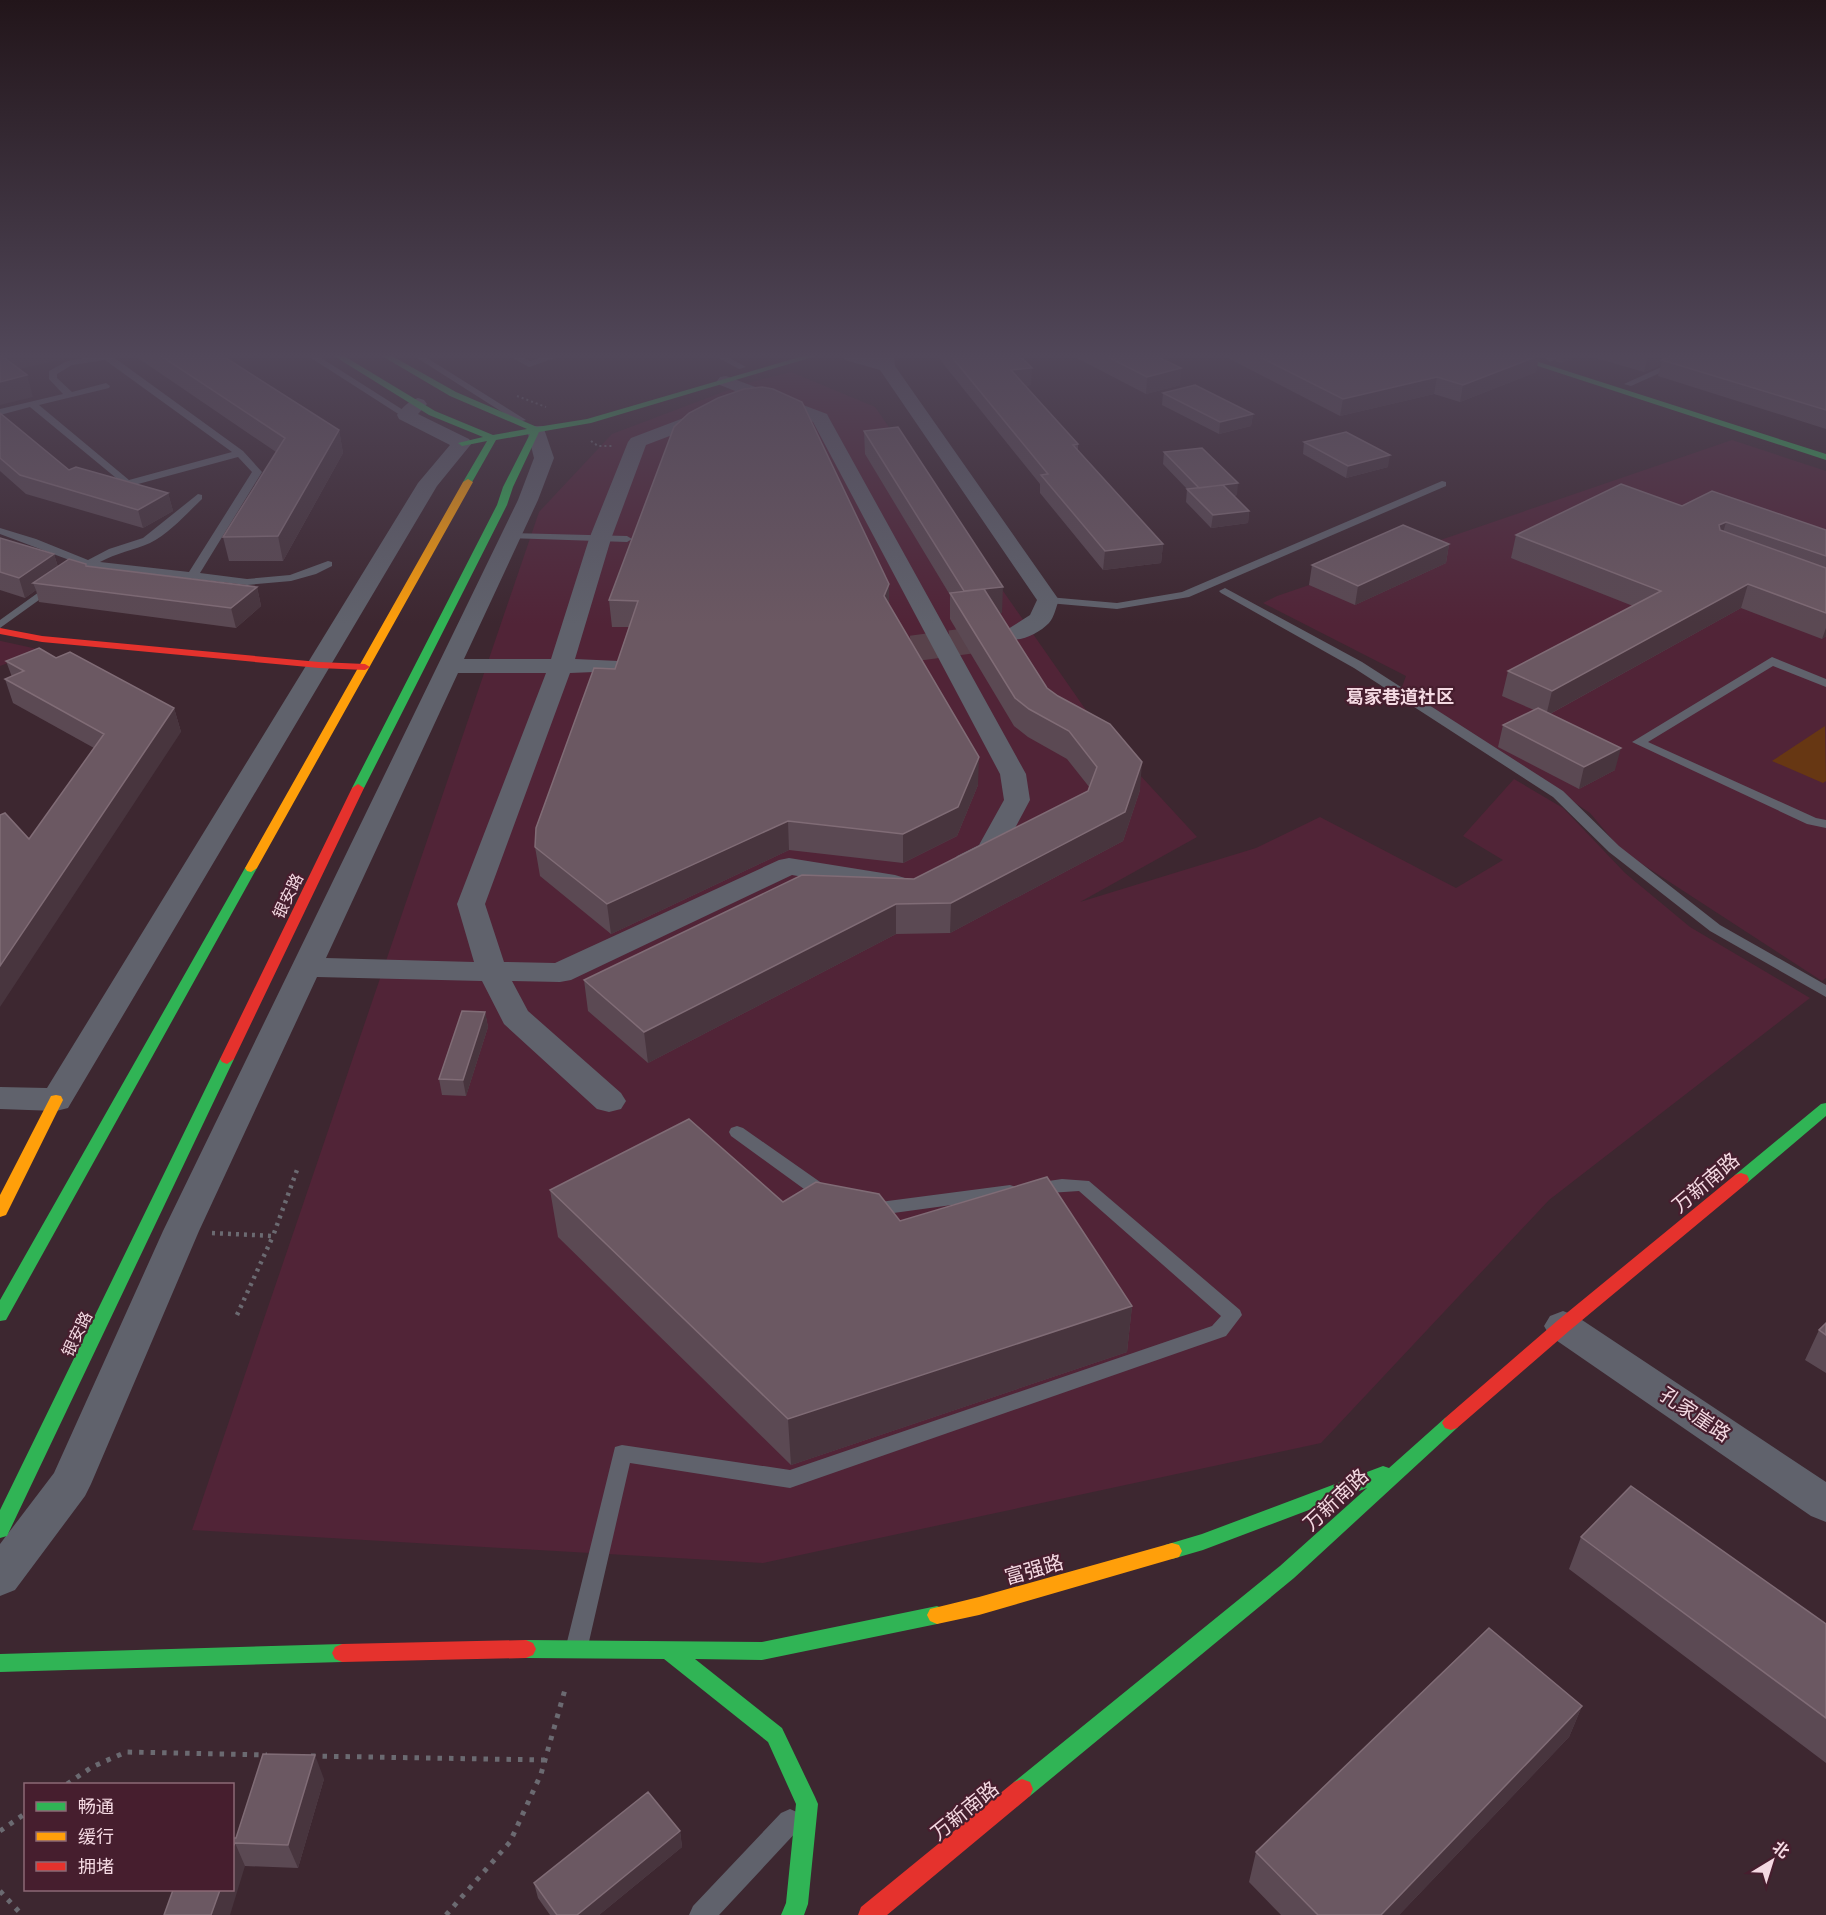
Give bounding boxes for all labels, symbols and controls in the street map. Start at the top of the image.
district label: 葛家巷道社区 [1346,684,1454,710]
street label: 银安路 [267,869,309,923]
street label: 万新南路 [1666,1146,1746,1220]
street label: 银安路 [56,1307,98,1361]
street label: 孔家崖路 [1654,1381,1736,1449]
street label: 万新南路 [1297,1462,1375,1538]
street label: 富强路 [1001,1548,1067,1592]
street label: 万新南路 [925,1775,1005,1847]
legend [24,1783,234,1891]
text: 畅通 [78,1794,114,1820]
text: 缓行 [78,1824,114,1850]
north arrow [1742,1831,1802,1891]
text: 北 [1768,1836,1794,1864]
text: 拥堵 [78,1854,114,1880]

